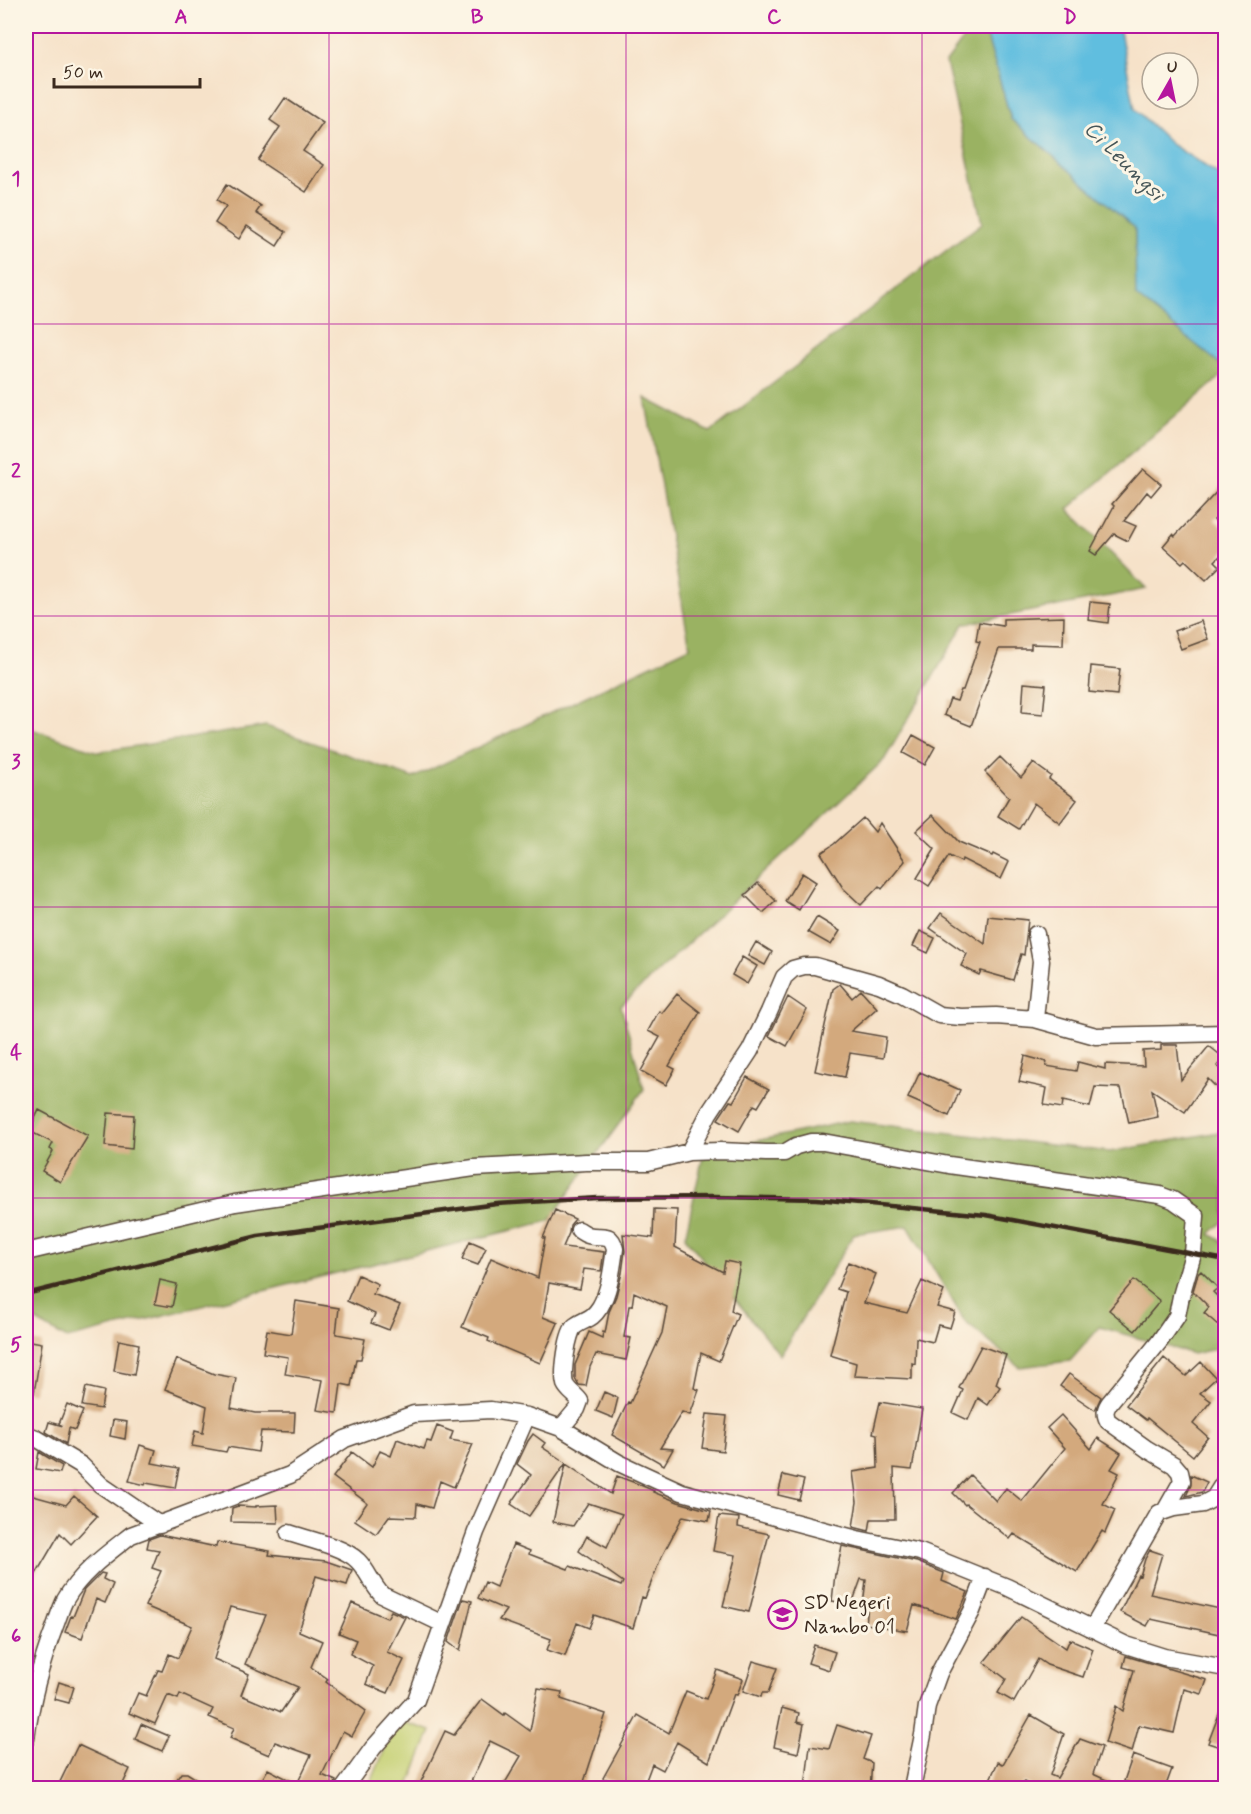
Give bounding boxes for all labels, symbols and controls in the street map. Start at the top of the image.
text: A [174,4,188,31]
text: B [471,4,484,31]
text: C [767,4,782,31]
text: D [1063,4,1077,31]
scale bar [54,51,200,89]
north arrow [1140,51,1200,111]
text: U [1165,56,1179,79]
text: 50 m [63,61,103,85]
water label: Ci Leungsi [1077,115,1171,210]
text: 1 [12,166,20,193]
text: 2 [11,458,21,485]
text: 3 [11,749,21,776]
text: 4 [10,1040,22,1067]
text: 5 [10,1332,22,1359]
place label: SD Negeri Nambo 01 [804,1589,895,1641]
school or university icon: SD Negeri Nambo 01 [767,1598,799,1630]
text: 6 [11,1623,21,1650]

